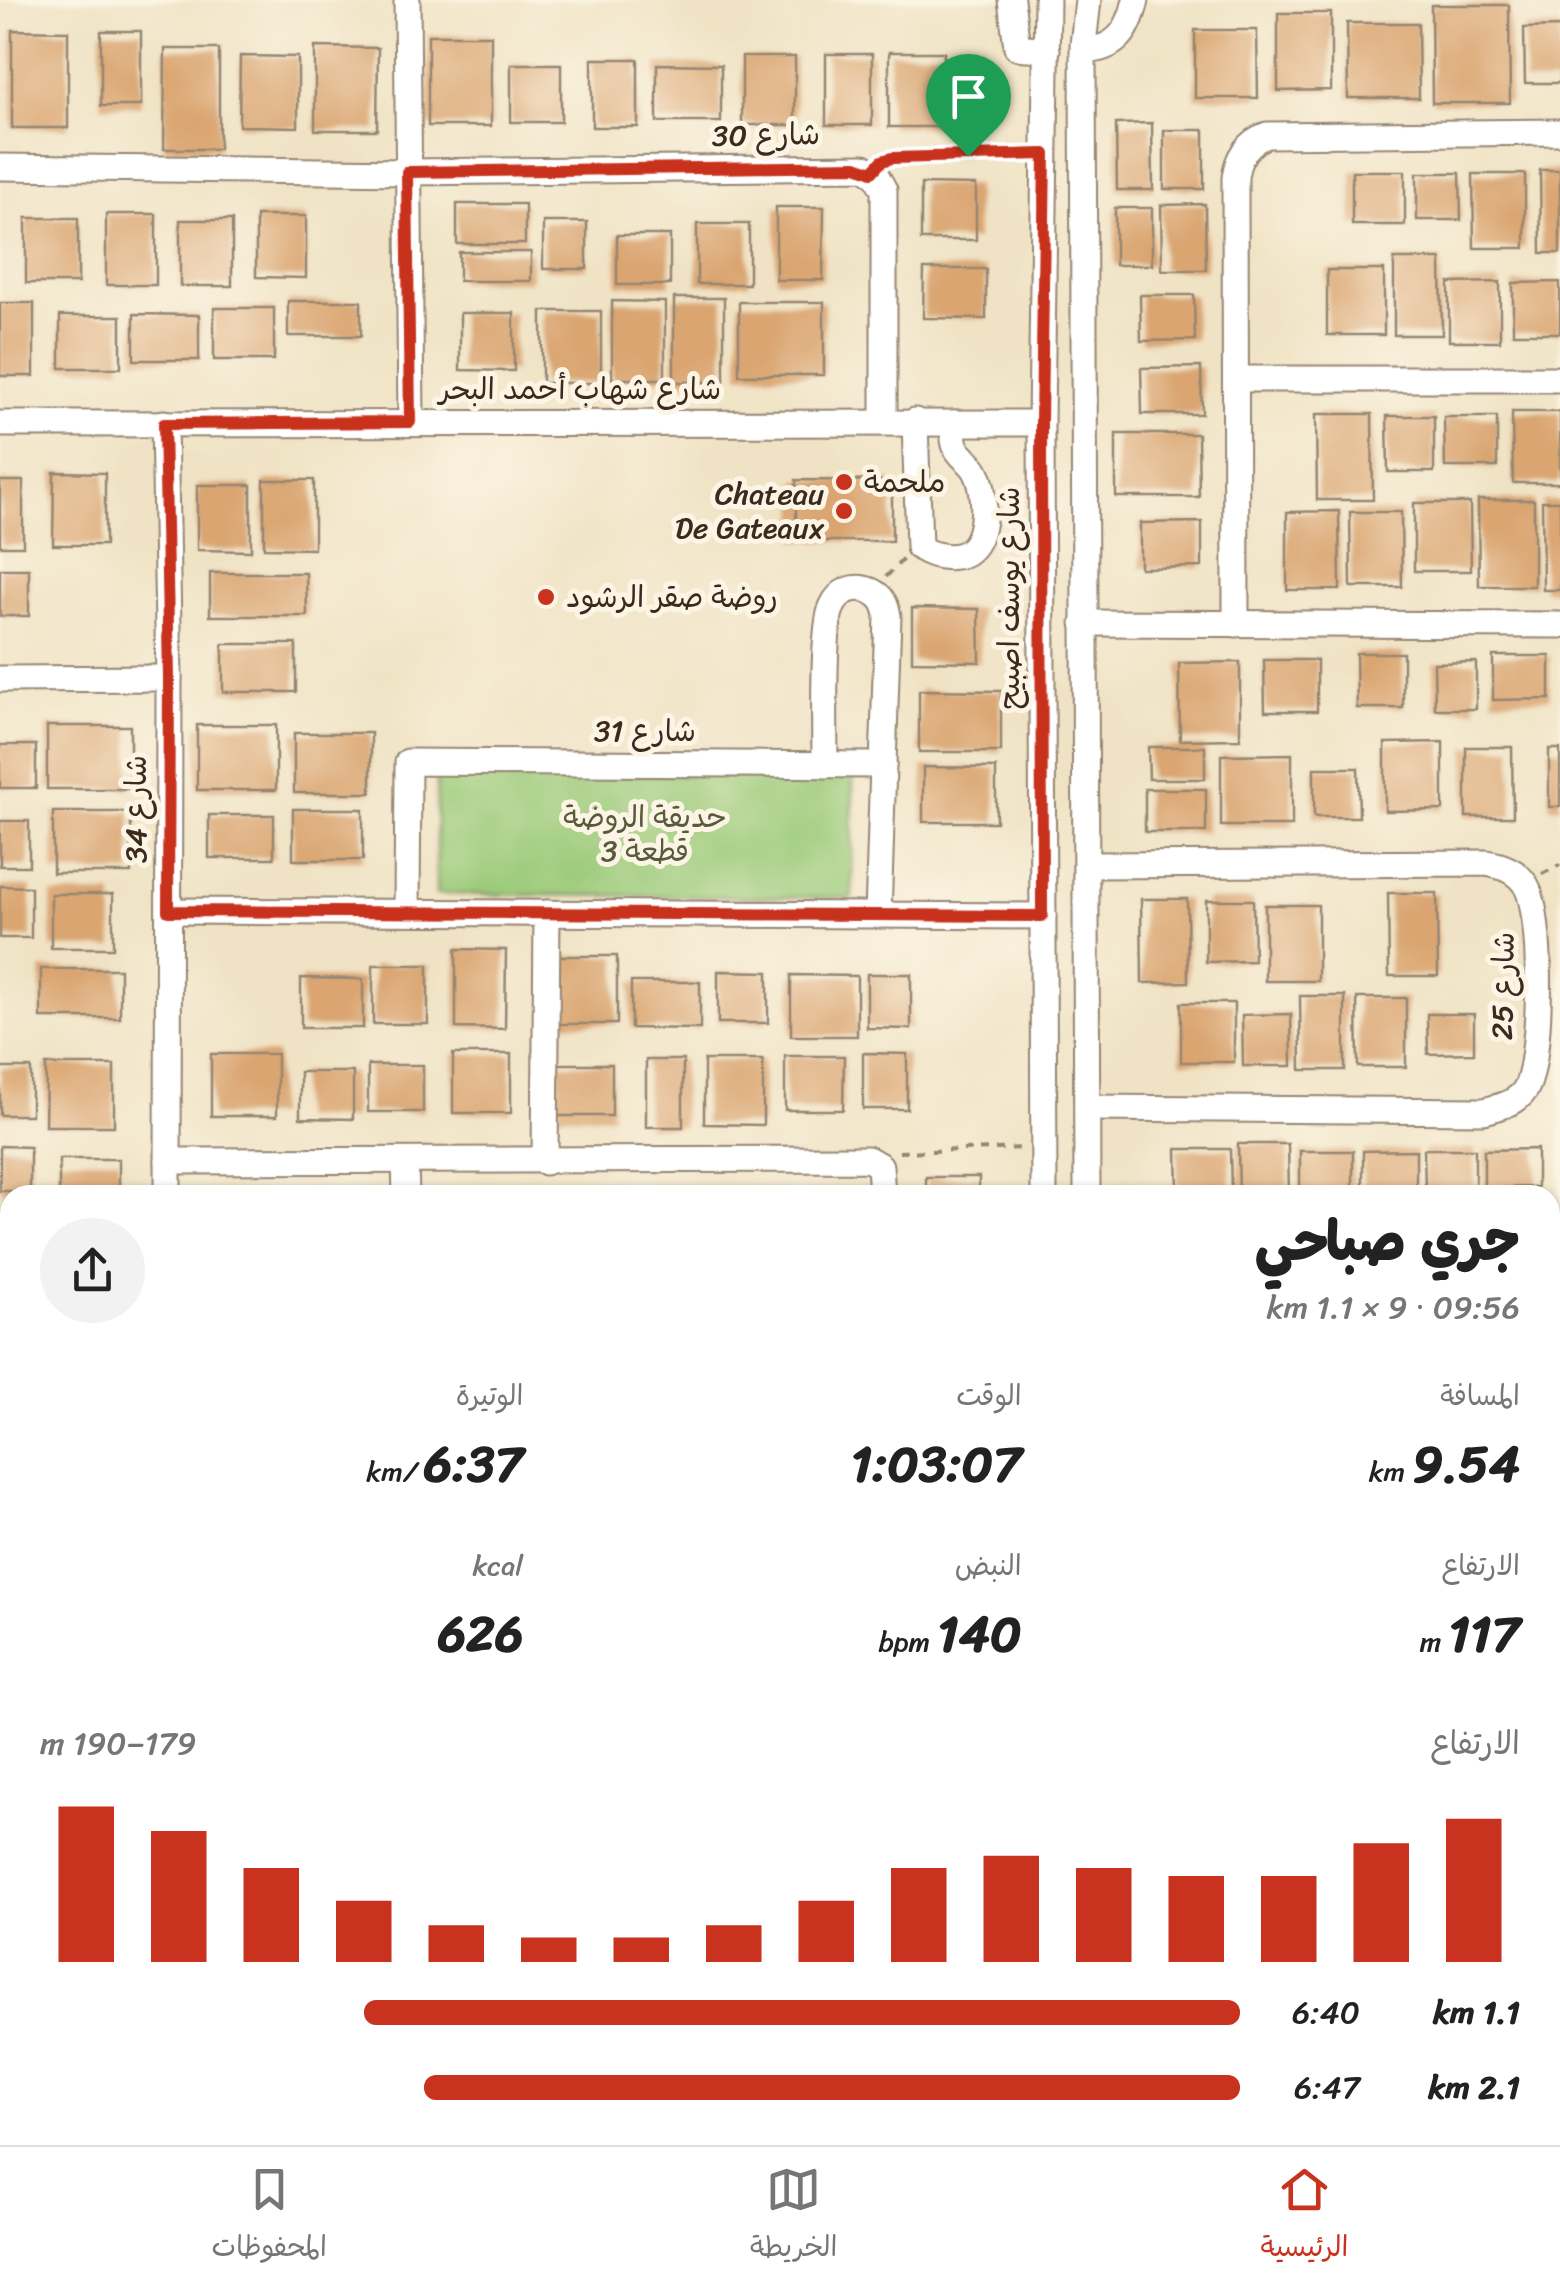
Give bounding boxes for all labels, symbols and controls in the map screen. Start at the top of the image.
pin [926,54,1011,157]
icon: arrive [941,69,996,124]
street label: شارع 30 [711,107,821,163]
street label: شارع شهاب أحمد البحر [436,362,721,416]
place label: ملحمة [864,455,946,509]
place label: Chateau De Gateaux [675,467,825,555]
marker: ملحمة [833,471,855,493]
street label: شارع يوسف اصبيح [982,487,1036,709]
marker: Chateau De Gateaux [833,500,855,522]
place label: روضة صقر الرشود [566,570,778,624]
marker: روضة صقر الرشود [535,586,557,608]
street label: شارع 31 [594,704,696,758]
street label: شارع 34 [109,755,163,863]
park label: حديقة الروضة قطعة 3 [563,790,727,878]
street label: شارع 25 [1475,931,1531,1041]
text: جري صباحي [1255,1193,1520,1290]
button: share [40,1218,145,1323]
text: 09:56 · 9 × 1.1 km [1266,1279,1520,1336]
text: الوتيرة [456,1371,523,1420]
text: الوقت [956,1371,1022,1420]
text: المسافة [1440,1371,1520,1420]
text: 6:37 [424,1420,523,1509]
text: 1:03:07 [851,1420,1022,1509]
text: 9.54 [1412,1420,1520,1509]
text: /km [366,1447,424,1496]
text: km [1369,1447,1412,1496]
text: kcal [472,1541,523,1590]
text: النبض [955,1541,1022,1590]
text: الارتفاع [1441,1541,1520,1590]
text: 626 [438,1590,523,1679]
text: 140 [937,1590,1022,1679]
text: 117 [1449,1590,1520,1679]
text: bpm [878,1617,937,1666]
text: m [1420,1617,1449,1666]
text: 179–190 m [40,1715,196,1772]
text: الارتفاع [1430,1715,1520,1772]
text: 6:40 [1292,1984,1360,2041]
text: 1.1 km [1433,1984,1520,2041]
text: 6:47 [1294,2059,1360,2116]
text: 2.1 km [1428,2059,1520,2116]
tab: المحفوظات [212,2162,327,2271]
tab: الخريطة [750,2162,837,2271]
tab: الرئيسية [1261,2162,1348,2271]

